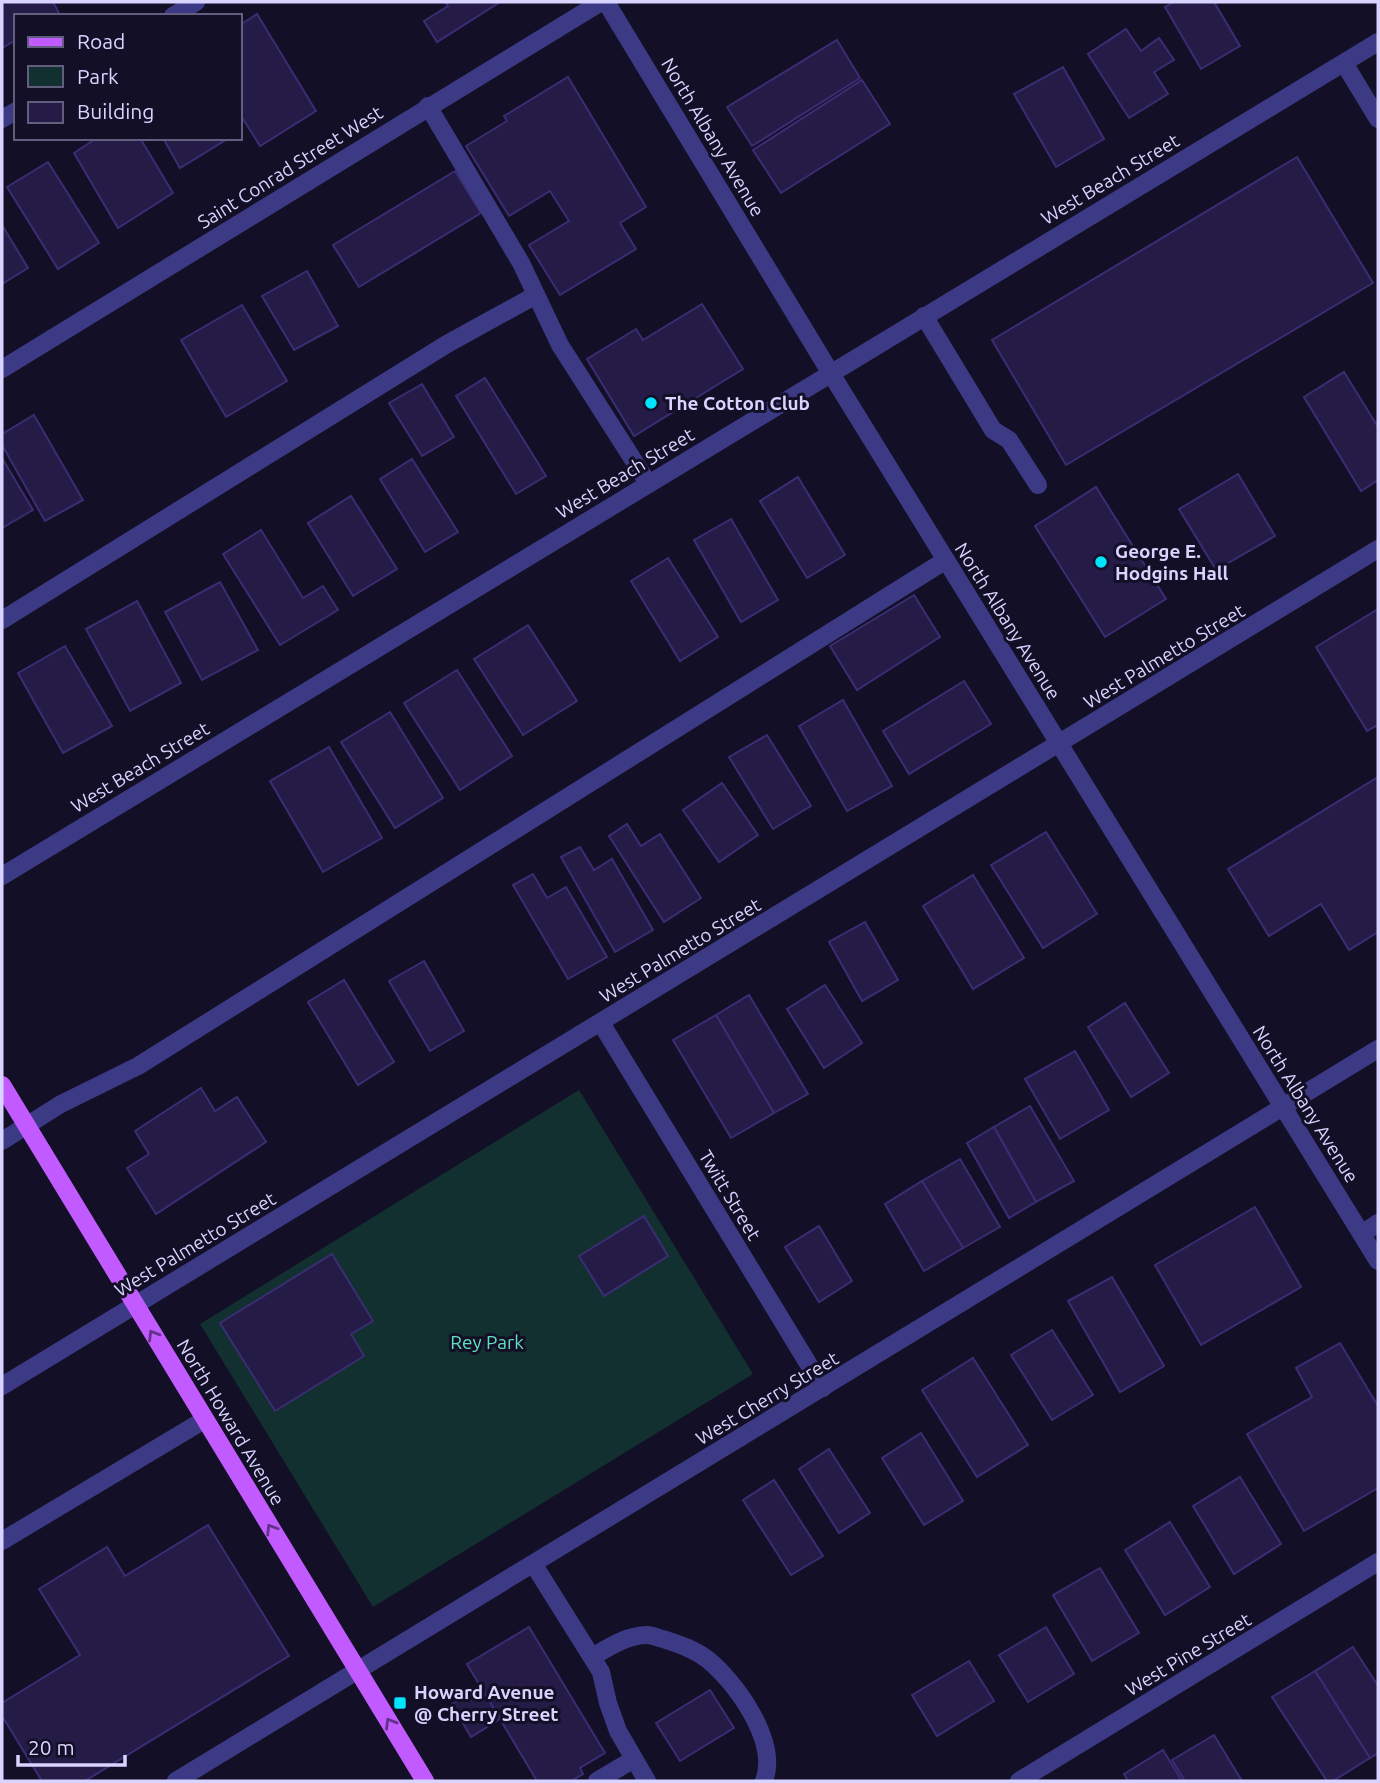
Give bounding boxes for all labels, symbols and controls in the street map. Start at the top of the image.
legend [14,14,242,140]
text: Road [77,29,125,53]
street label: North Albany Avenue [657,54,769,220]
text: Park [77,64,119,88]
text: Building [77,99,154,123]
street label: Saint Conrad Street West [193,101,387,233]
street label: West Beach Street [1037,129,1184,229]
place label: The Cotton Club [665,392,810,414]
marker: The Cotton Club [643,395,659,411]
street label: West Beach Street [552,423,699,523]
street label: North Albany Avenue [951,538,1065,704]
place label: George E. Hodgins Hall [1115,540,1229,584]
marker: George E. Hodgins Hall [1093,554,1109,570]
street label: West Palmetto Street [1079,599,1249,713]
street label: West Beach Street [67,717,214,817]
street label: West Palmetto Street [595,893,765,1007]
street label: North Albany Avenue [1249,1021,1363,1187]
street label: Twitt Street [695,1146,766,1244]
street label: West Palmetto Street [110,1187,280,1301]
one-way arrow [148,1329,161,1342]
park label: Rey Park [450,1331,524,1353]
street label: North Howard Avenue [173,1335,289,1509]
street label: West Cherry Street [692,1347,843,1449]
one-way arrow [266,1524,279,1537]
street label: West Pine Street [1121,1608,1255,1700]
place label: Howard Avenue @ Cherry Street [414,1681,559,1725]
marker: Howard Avenue @ Cherry Street [392,1695,408,1711]
one-way arrow [385,1718,398,1731]
scale bar [18,1724,124,1768]
text: 20 m [28,1735,75,1759]

